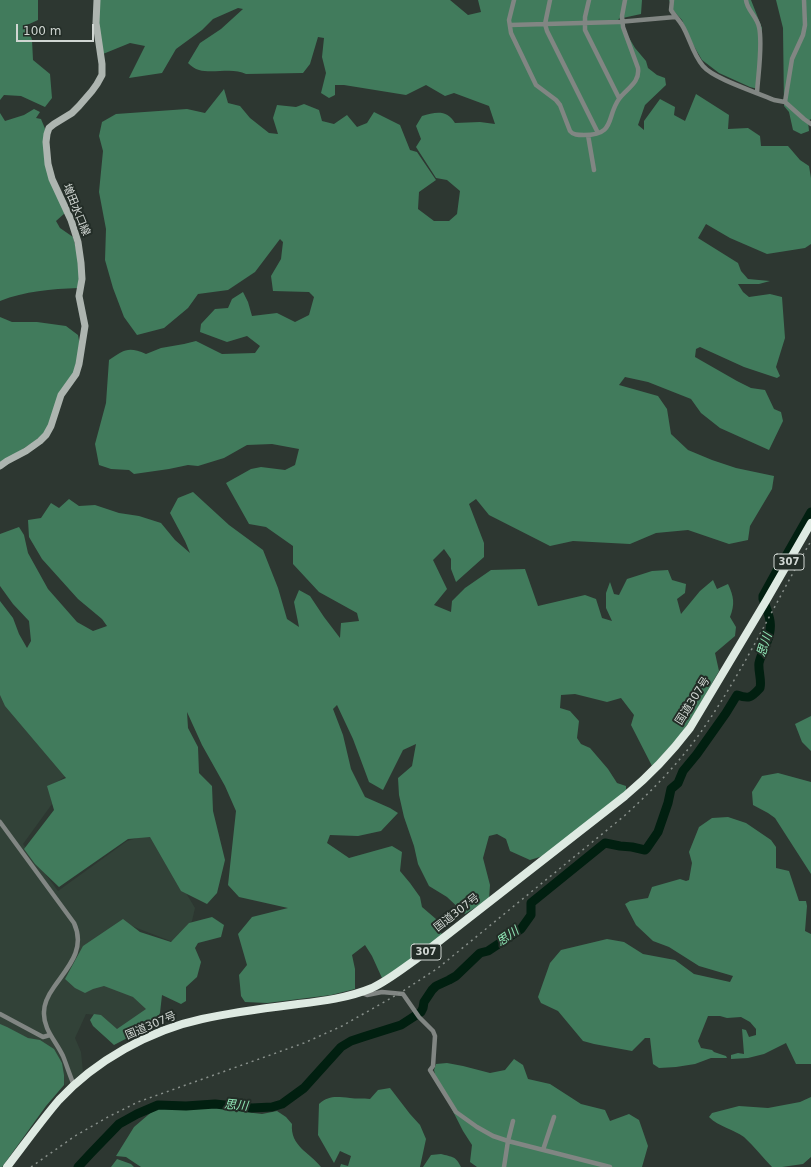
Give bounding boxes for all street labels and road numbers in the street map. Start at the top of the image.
street label: 増田水口線 [60,182,92,238]
road number: 307 [774,554,804,570]
street label: 国道307号 [673,675,713,727]
street label: 国道307号 [432,891,482,935]
road number: 307 [411,944,441,960]
street label: 国道307号 [124,1009,178,1043]

